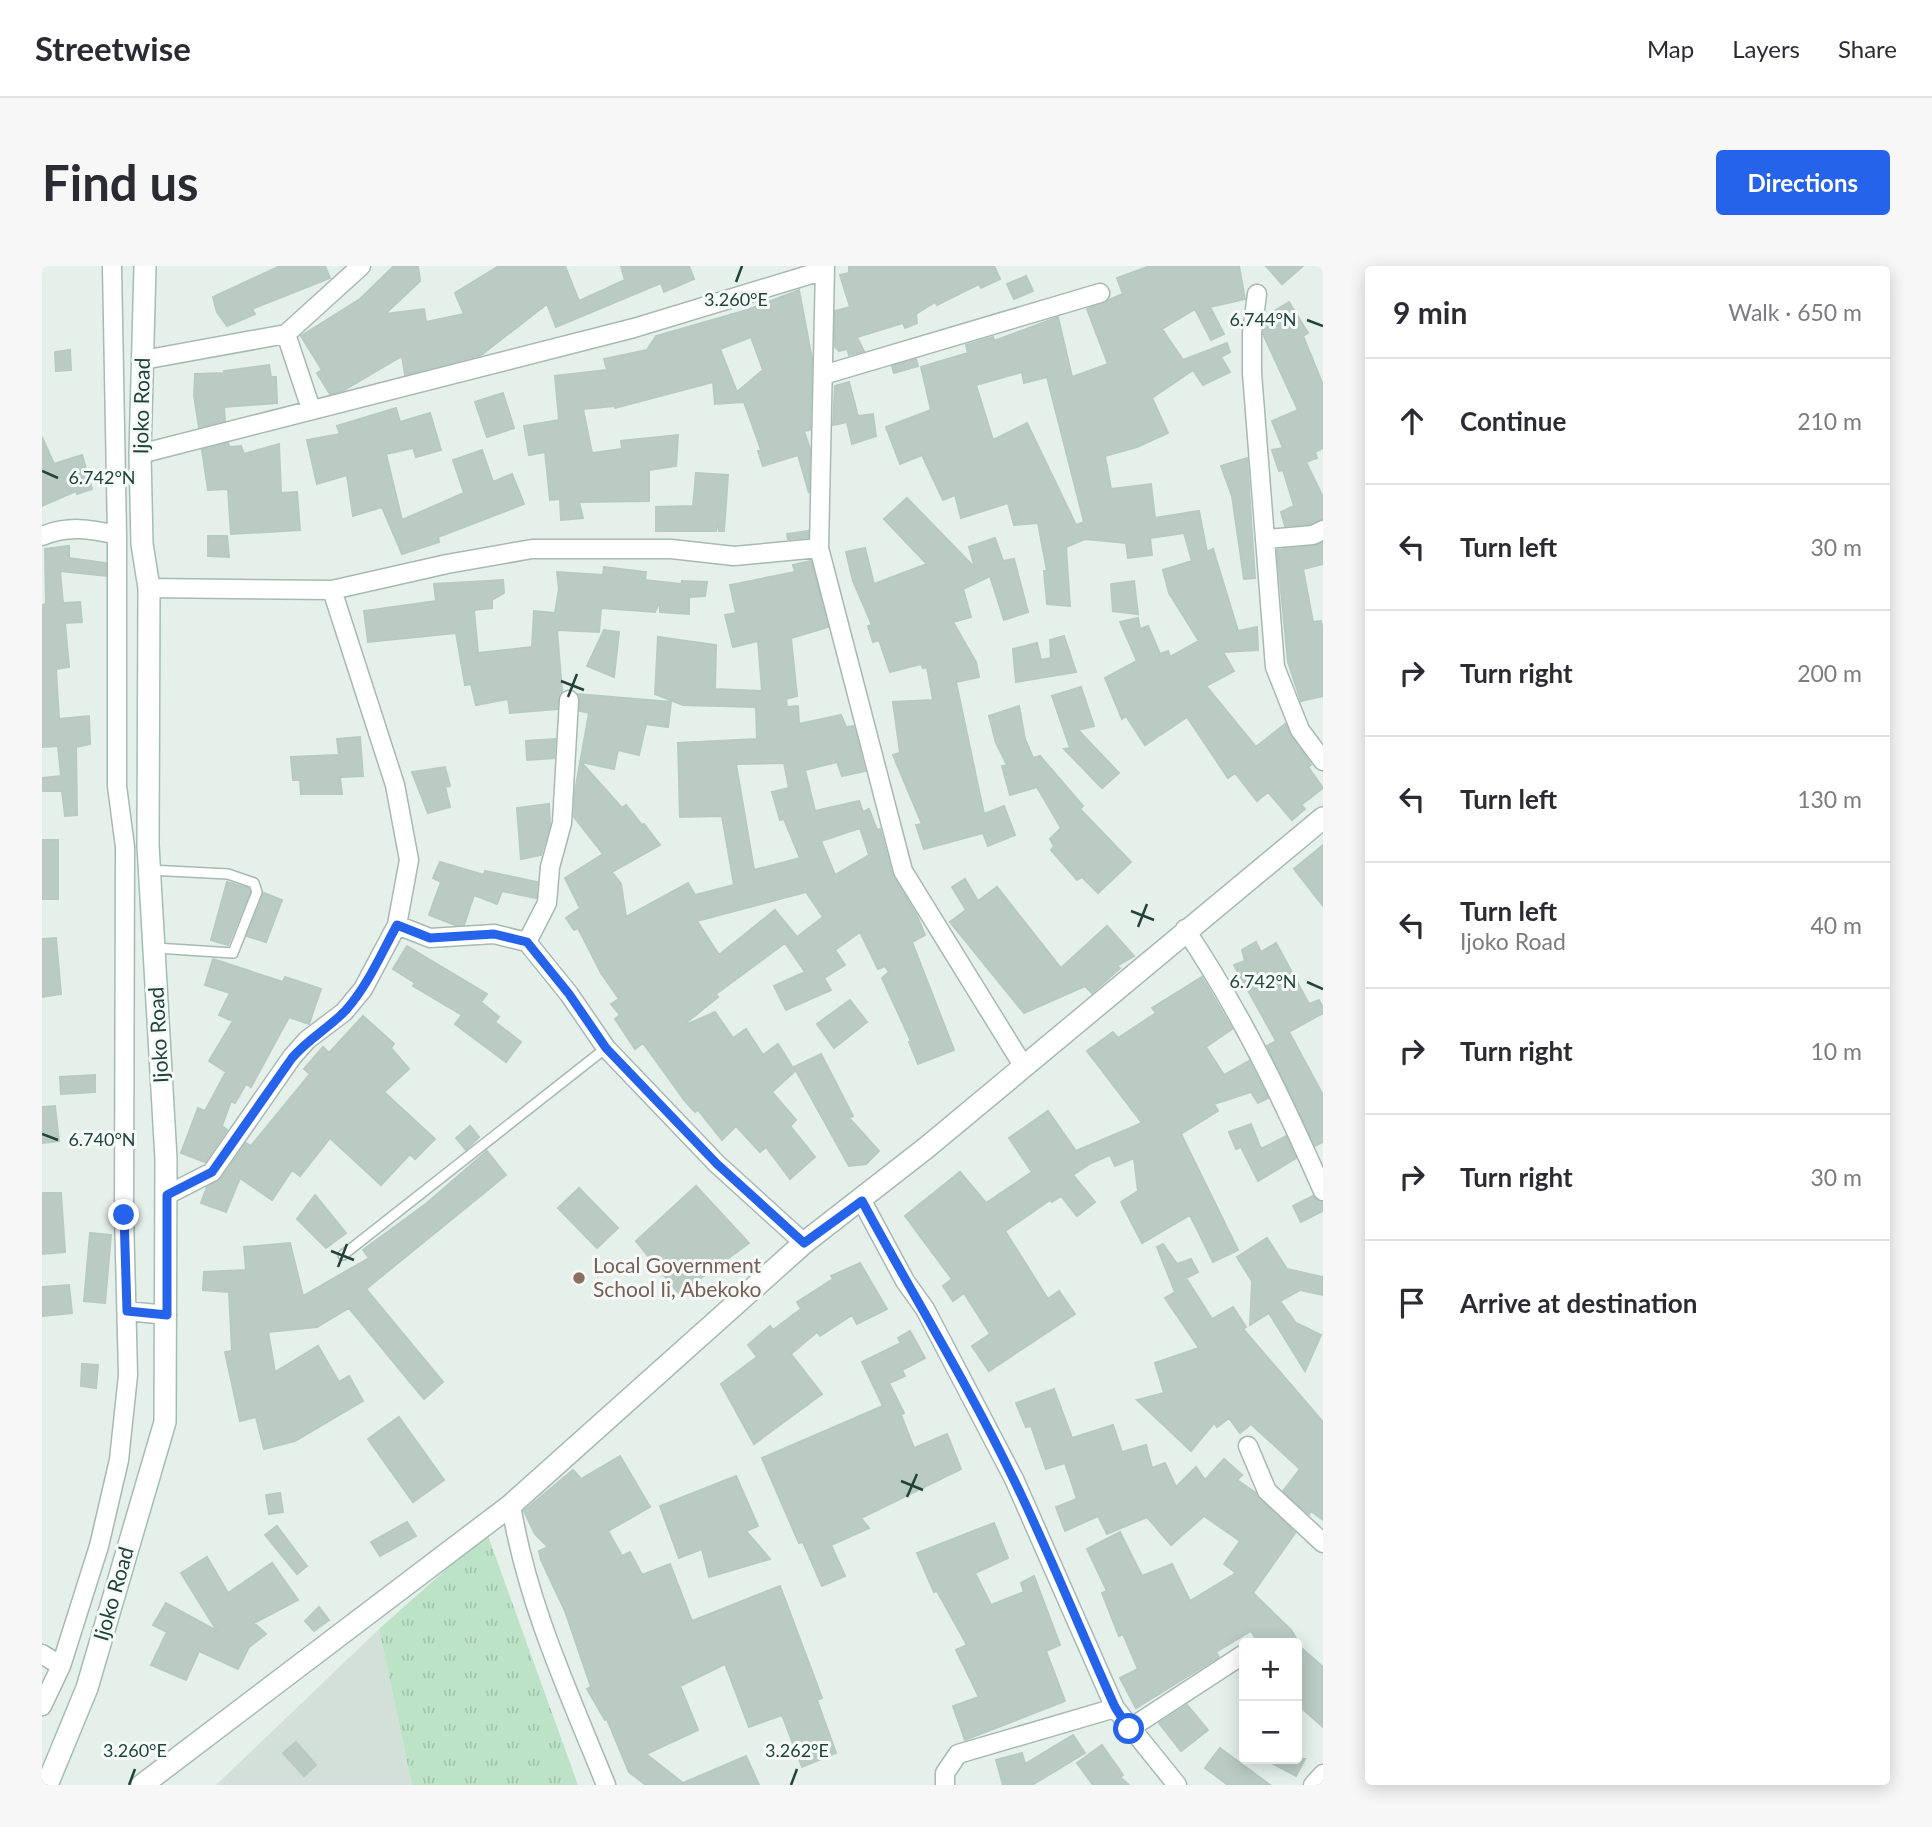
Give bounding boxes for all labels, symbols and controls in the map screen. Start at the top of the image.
text: Streetwise [35,28,191,68]
text: Map [1647,34,1694,63]
text: Layers [1732,34,1800,63]
text: Share [1838,34,1897,63]
button: Directions [1716,150,1890,215]
text: Find us [42,153,199,211]
text: 3.260°E [704,288,768,310]
text: 9 min [1393,294,1467,330]
text: Walk · 650 m [1728,298,1862,326]
text: 6.744°N [1229,308,1297,330]
street label: Ijoko Road [127,357,154,454]
icon: ahead [1393,402,1431,440]
text: Continue [1460,405,1566,437]
text: 210 m [1797,407,1862,435]
text: 6.742°N [68,466,136,488]
icon: left [1393,528,1431,566]
text: Turn left [1460,531,1557,563]
text: 30 m [1811,533,1862,561]
icon: right [1393,654,1431,692]
text: Turn right [1460,657,1573,689]
text: 200 m [1797,659,1862,687]
icon: left [1393,780,1431,818]
text: Turn left [1460,783,1557,815]
text: 130 m [1797,785,1862,813]
text: Turn left [1460,895,1557,927]
icon: left [1393,906,1431,944]
text: 40 m [1811,911,1862,939]
text: Ijoko Road [1460,927,1566,955]
text: 6.742°N [1229,970,1297,992]
street label: Ijoko Road [142,986,173,1084]
icon: right [1393,1032,1431,1070]
text: Turn right [1460,1035,1573,1067]
text: 10 m [1811,1037,1862,1065]
text: 6.740°N [68,1128,136,1150]
icon: right [1393,1158,1431,1196]
text: Turn right [1460,1161,1573,1193]
text: 30 m [1811,1163,1862,1191]
route end [108,1199,139,1230]
place label: Local Government School Ii, Abekoko [593,1252,761,1301]
marker: Local Government School Ii, Abekoko [571,1270,587,1286]
icon: arrive [1393,1284,1431,1322]
text: Arrive at destination [1460,1287,1697,1319]
street label: Ijoko Road [87,1544,138,1643]
map controls [1239,1638,1302,1764]
button: + [1239,1638,1302,1701]
button: − [1239,1701,1302,1764]
route start [1113,1713,1144,1744]
text: 3.260°E [103,1739,167,1761]
text: 3.262°E [765,1739,829,1761]

